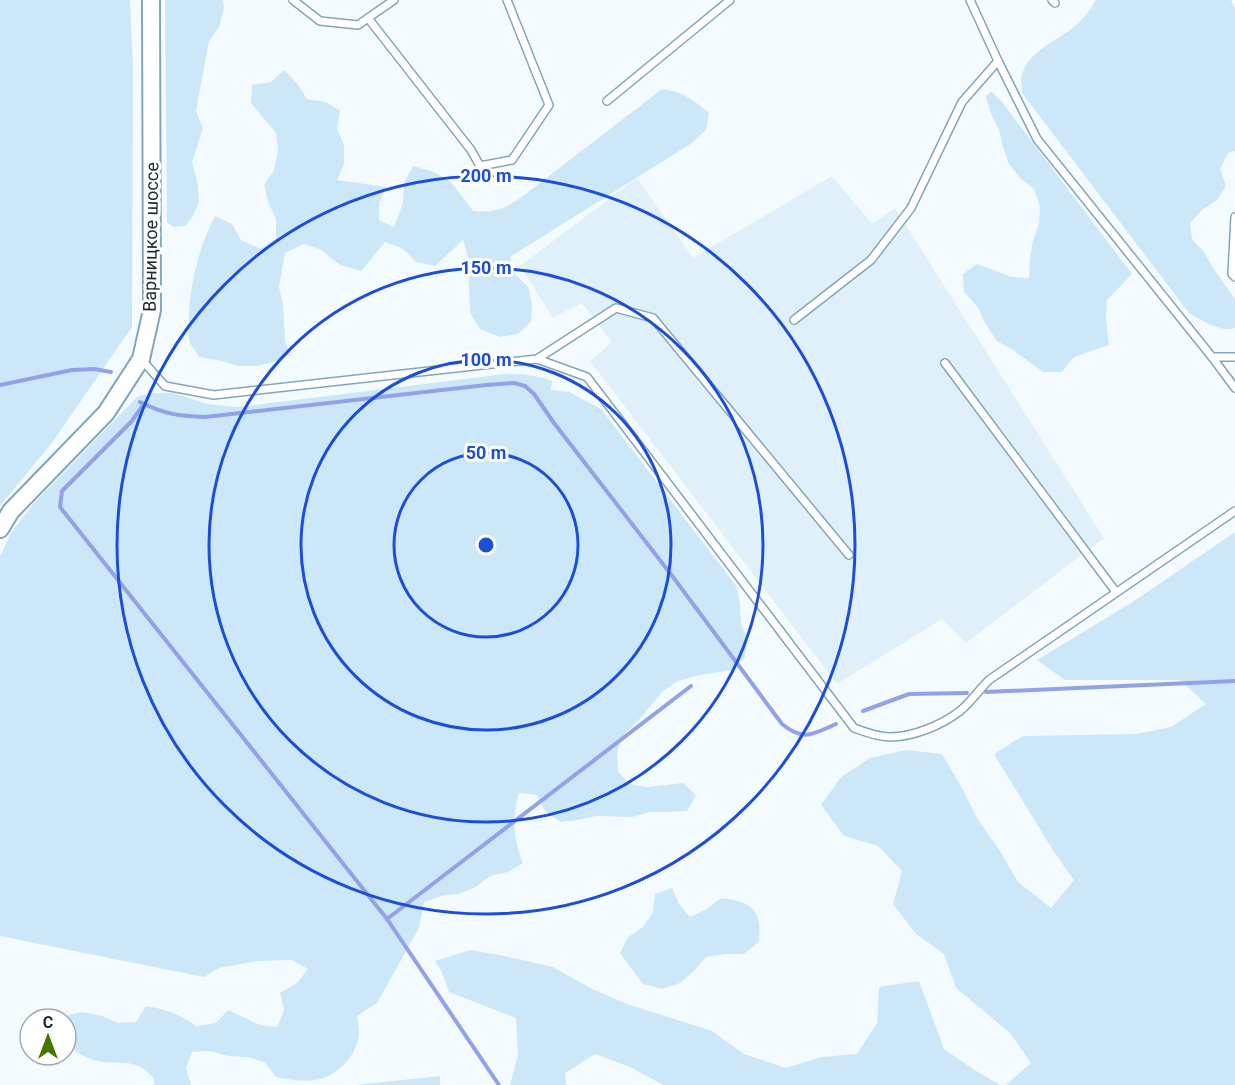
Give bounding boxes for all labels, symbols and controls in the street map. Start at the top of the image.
street label: Варницкое шоссе [139,162,162,312]
text: 200 m [460,165,512,186]
text: 150 m [460,257,512,278]
text: 100 m [460,349,512,370]
text: 50 m [466,442,506,463]
centre of rings [476,535,496,555]
north arrow [18,1007,78,1067]
text: С [43,1013,53,1032]

